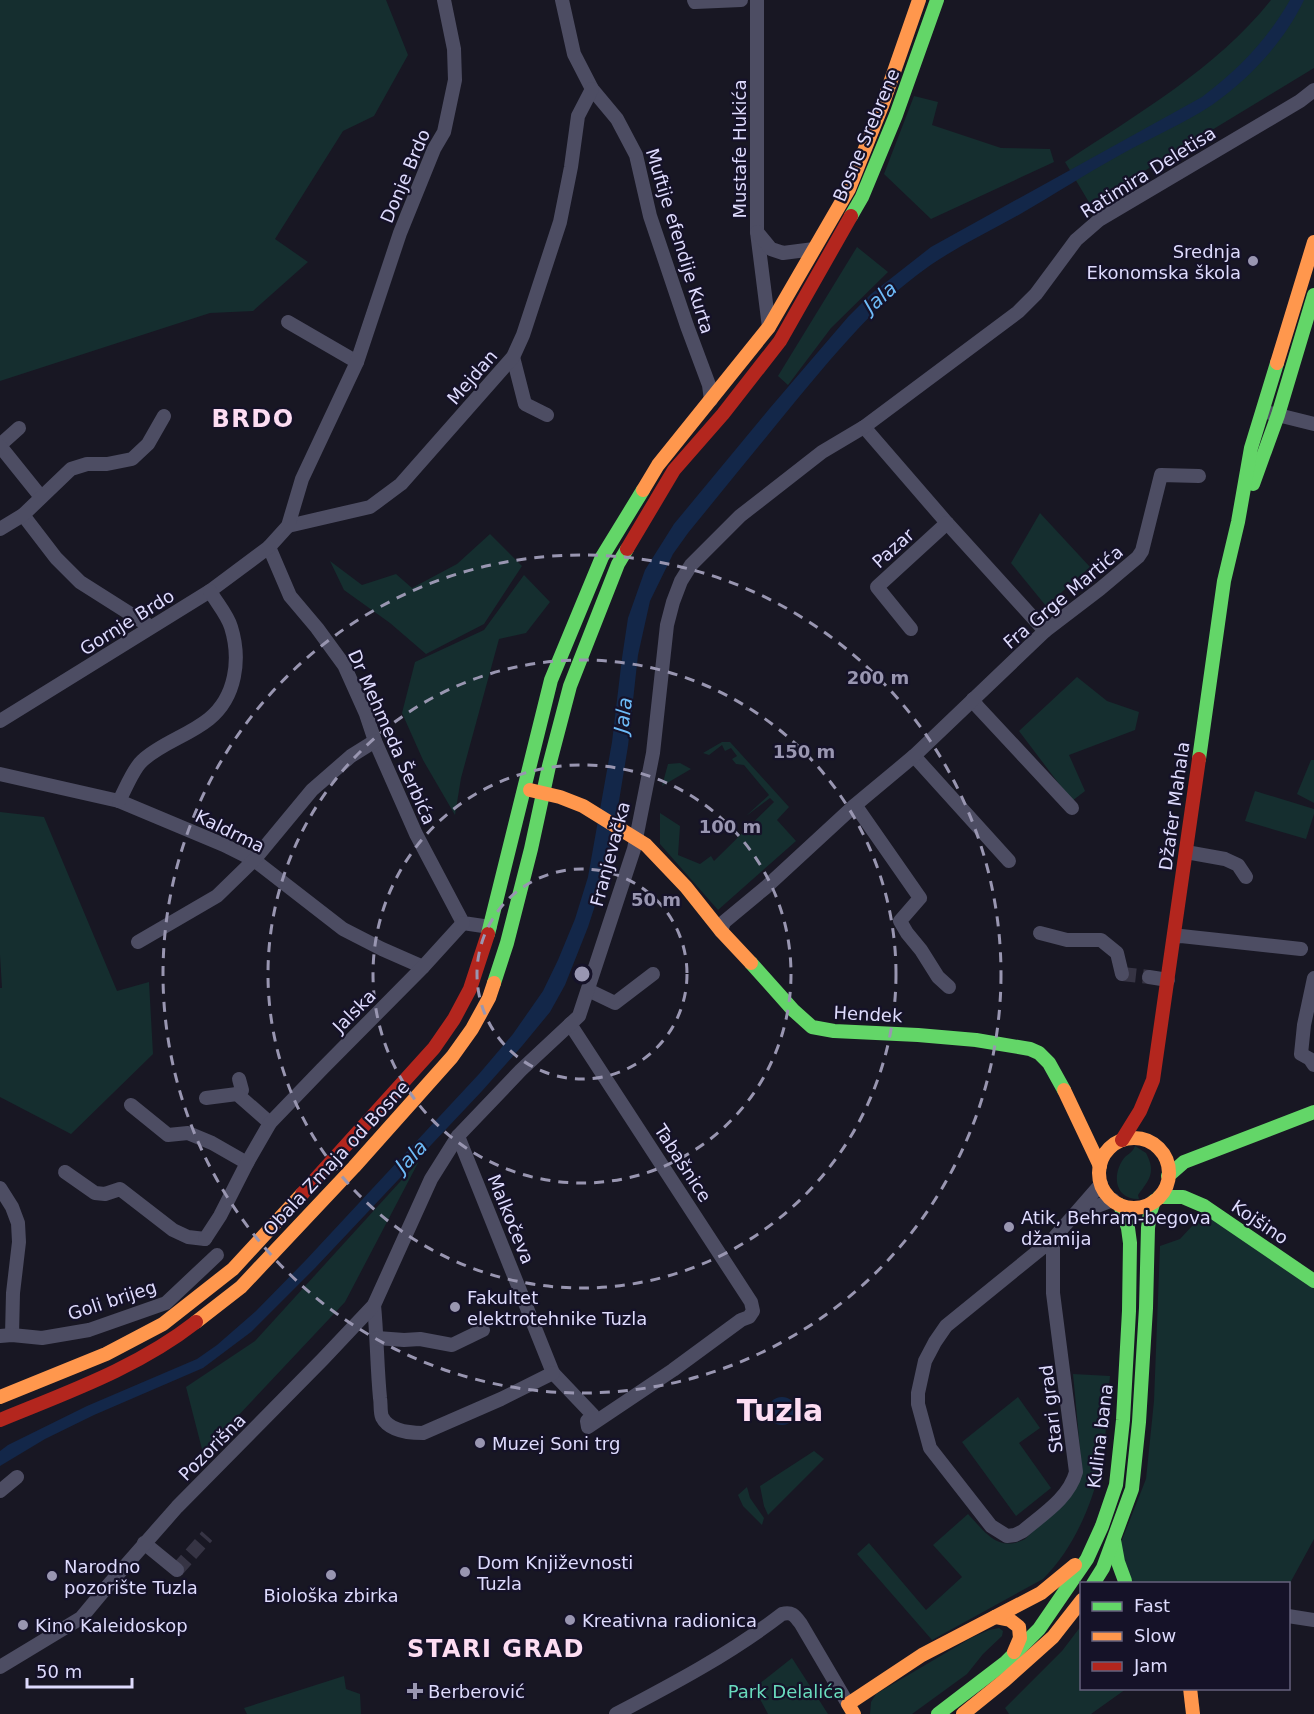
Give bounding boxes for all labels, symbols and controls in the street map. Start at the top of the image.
street label: Bosne Srebrene [829,65,903,205]
street label: Mustafe Hukića [729,80,750,218]
street label: Ratimira Deletisa [1077,122,1219,222]
street label: Donje Brdo [376,126,434,226]
street label: Muftije efendije Kurta [642,146,718,336]
place label: Srednja Ekonomska škola [1086,241,1241,283]
marker: Srednja Ekonomska škola [1246,254,1260,268]
water label: Jala [856,276,901,320]
street label: Mejdan [443,345,501,409]
district label: BRDO [211,405,295,433]
street label: Pazar [868,523,919,572]
street label: Fra Grge Martića [999,541,1127,653]
street label: Gornje Brdo [76,585,178,659]
street label: Dr Mehmeda Šerbića [344,646,440,828]
text: 200 m [847,667,909,688]
water label: Jala [608,696,637,738]
street label: Džafer Mahala [1155,740,1193,872]
text: 150 m [773,741,835,762]
street label: Franjevačka [586,799,634,909]
street label: Kaldrma [192,805,268,857]
text: 100 m [699,816,761,837]
text: 50 m [631,889,681,910]
centre of rings [572,964,592,984]
street label: Jalska [328,985,380,1037]
street label: Hendek [833,1002,904,1026]
street label: Obala Zmaja od Bosne [259,1076,413,1240]
street label: Tabašnice [650,1119,716,1206]
water label: Jala [387,1135,432,1180]
street label: Malkočeva [483,1171,539,1267]
street label: Kojšino [1228,1195,1292,1249]
place label: Atik, Behram-begova džamija [1021,1207,1211,1249]
marker: Atik, Behram-begova džamija [1002,1220,1016,1234]
street label: Goli brijeg [65,1276,159,1324]
place label: Fakultet elektrotehnike Tuzla [467,1287,647,1329]
marker: Fakultet elektrotehnike Tuzla [448,1300,462,1314]
street label: Stari grad [1035,1364,1067,1454]
street label: Kulina bana [1083,1382,1117,1490]
district label: Tuzla [737,1393,823,1428]
street label: Pozorišna [174,1409,250,1485]
place label: Muzej Soni trg [492,1433,620,1454]
marker: Muzej Soni trg [473,1436,487,1450]
place label: Dom Književnosti Tuzla [476,1552,633,1594]
place label: Narodno pozorište Tuzla [64,1556,198,1598]
marker: Dom Književnosti Tuzla [458,1565,472,1579]
marker: Biološka zbirka [324,1568,338,1582]
marker: Narodno pozorište Tuzla [45,1569,59,1583]
legend [1080,1582,1290,1690]
place label: Biološka zbirka [263,1585,399,1606]
text: Fast [1134,1595,1170,1616]
place label: Kreativna radionica [582,1610,757,1631]
marker: Kreativna radionica [563,1613,577,1627]
place label: Kino Kaleidoskop [35,1615,188,1636]
marker: Kino Kaleidoskop [16,1618,30,1632]
text: Slow [1134,1625,1176,1646]
district label: STARI GRAD [407,1635,585,1663]
scale bar [27,1651,132,1689]
text: Jam [1133,1655,1168,1676]
text: 50 m [36,1661,82,1682]
place label: Berberović [428,1681,525,1702]
park label: Park Delalića [728,1681,844,1702]
marker: Berberović [406,1682,424,1700]

